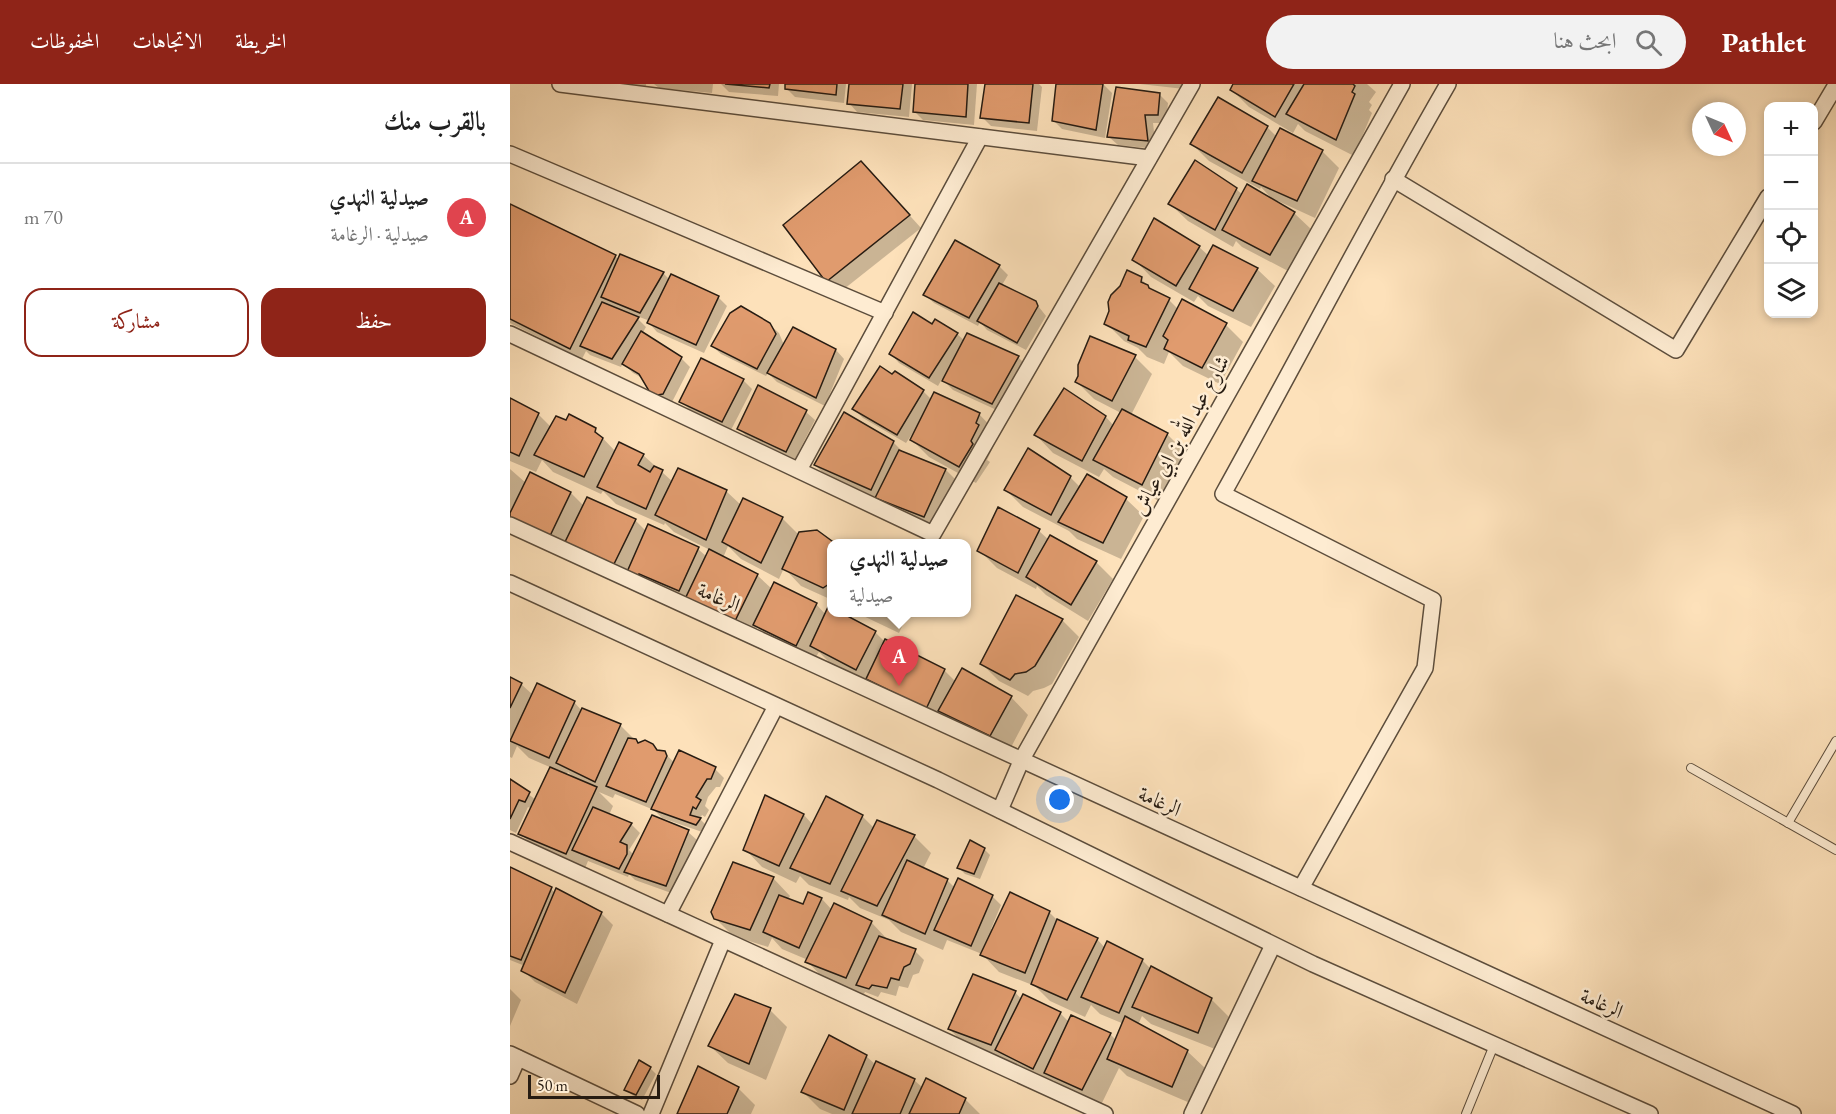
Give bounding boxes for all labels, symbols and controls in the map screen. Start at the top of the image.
search box [1266,15,1686,69]
text: Pathlet [1722,24,1806,60]
text: ابحث هنا [1554,26,1617,55]
icon: search [1632,26,1665,59]
text: المحفوظات [30,27,99,54]
text: الاتجاهات [132,27,202,54]
text: الخريطة [235,27,286,54]
north arrow [1692,102,1746,156]
map controls [1764,102,1818,318]
button: + [1764,102,1818,156]
text: بالقرب منك [384,104,486,138]
button: − [1764,156,1818,210]
text: صيدلية النهدي [329,183,429,212]
text: 70 m [24,204,63,230]
text: A [459,204,474,230]
button: locate [1764,210,1818,264]
text: صيدلية · الرغامة [331,221,429,247]
button: layers [1764,264,1818,318]
button: مشاركة [24,288,249,357]
button: حفظ [261,288,486,357]
street label: شارع عبد الله بن ابي عياش [1122,349,1240,522]
popup [827,539,971,617]
text: صيدلية النهدي [849,544,949,573]
street label: الرغامة [693,576,745,618]
text: صيدلية [849,582,893,608]
pin: A [880,636,918,686]
street label: الرغامة [1134,779,1186,823]
your location [1045,785,1074,814]
street label: الرغامة [1576,981,1628,1025]
scale bar [528,1072,660,1100]
text: 50 m [537,1075,568,1096]

